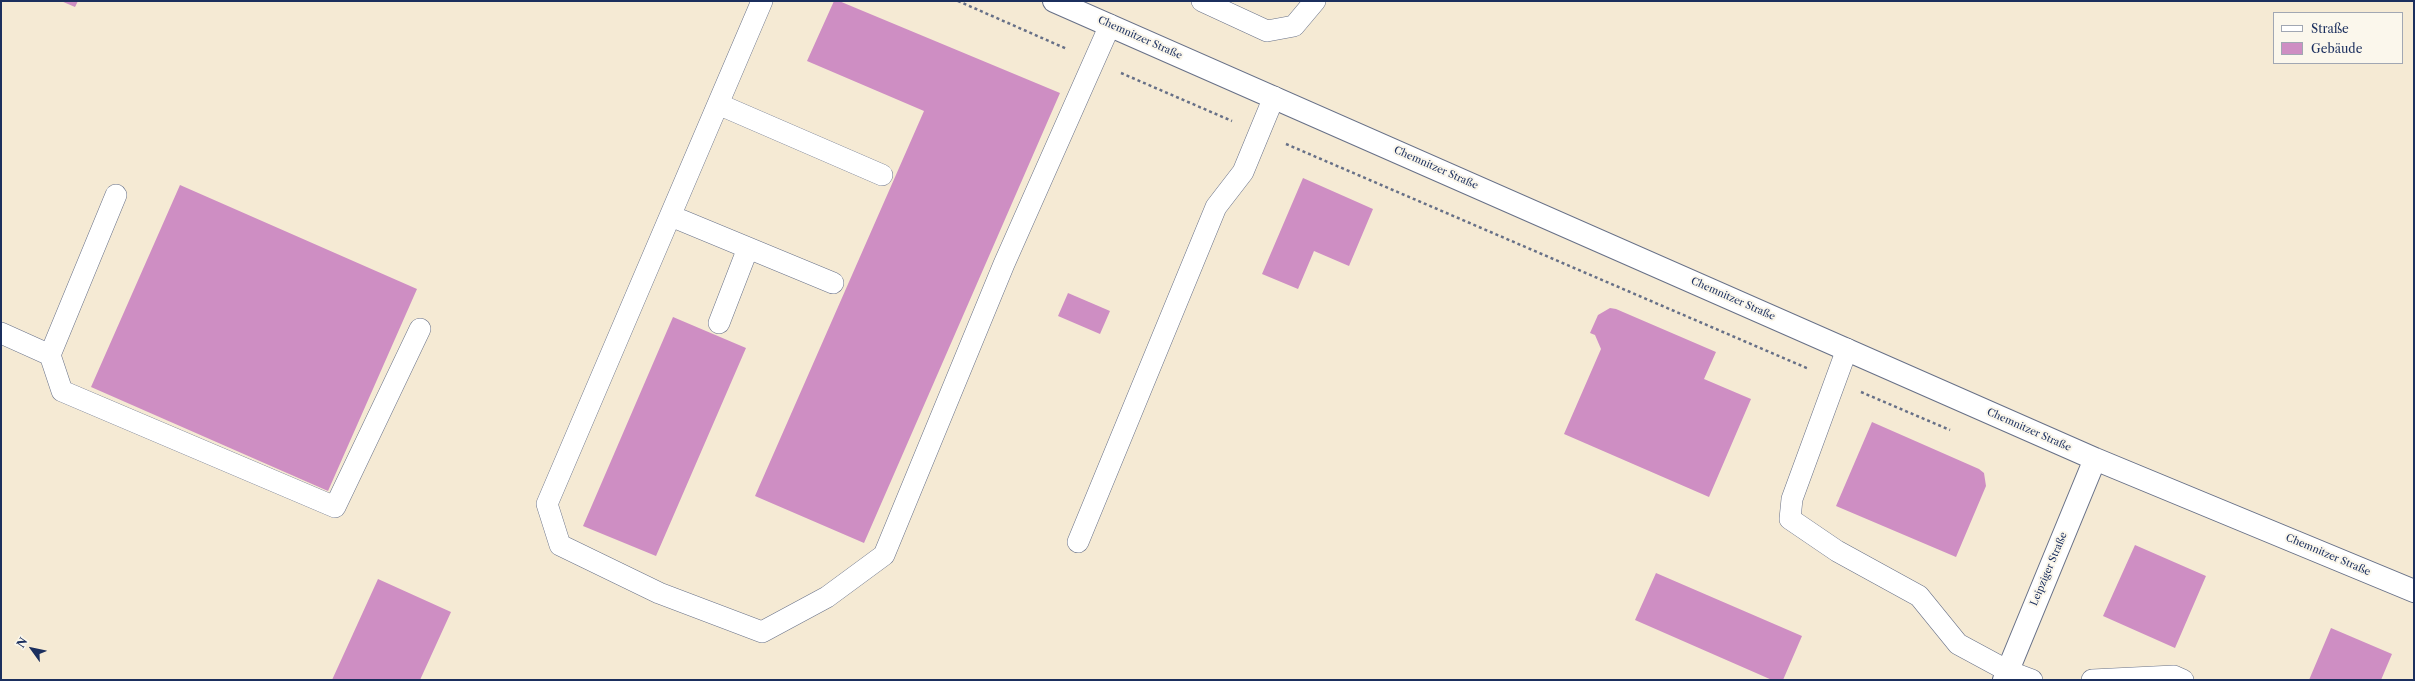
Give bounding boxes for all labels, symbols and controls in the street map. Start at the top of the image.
legend [2273,12,2403,64]
street label: Chemnitzer Straße [1096,14,1184,62]
text: Straße [2311,21,2349,36]
text: Gebäude [2311,41,2362,56]
street label: Chemnitzer Straße [1392,144,1480,192]
street label: Chemnitzer Straße [1689,275,1777,323]
street label: Chemnitzer Straße [1985,406,2073,454]
street label: Leipziger Straße [2028,530,2070,608]
street label: Chemnitzer Straße [2284,532,2372,578]
north arrow [12,629,52,669]
text: N [13,635,30,650]

